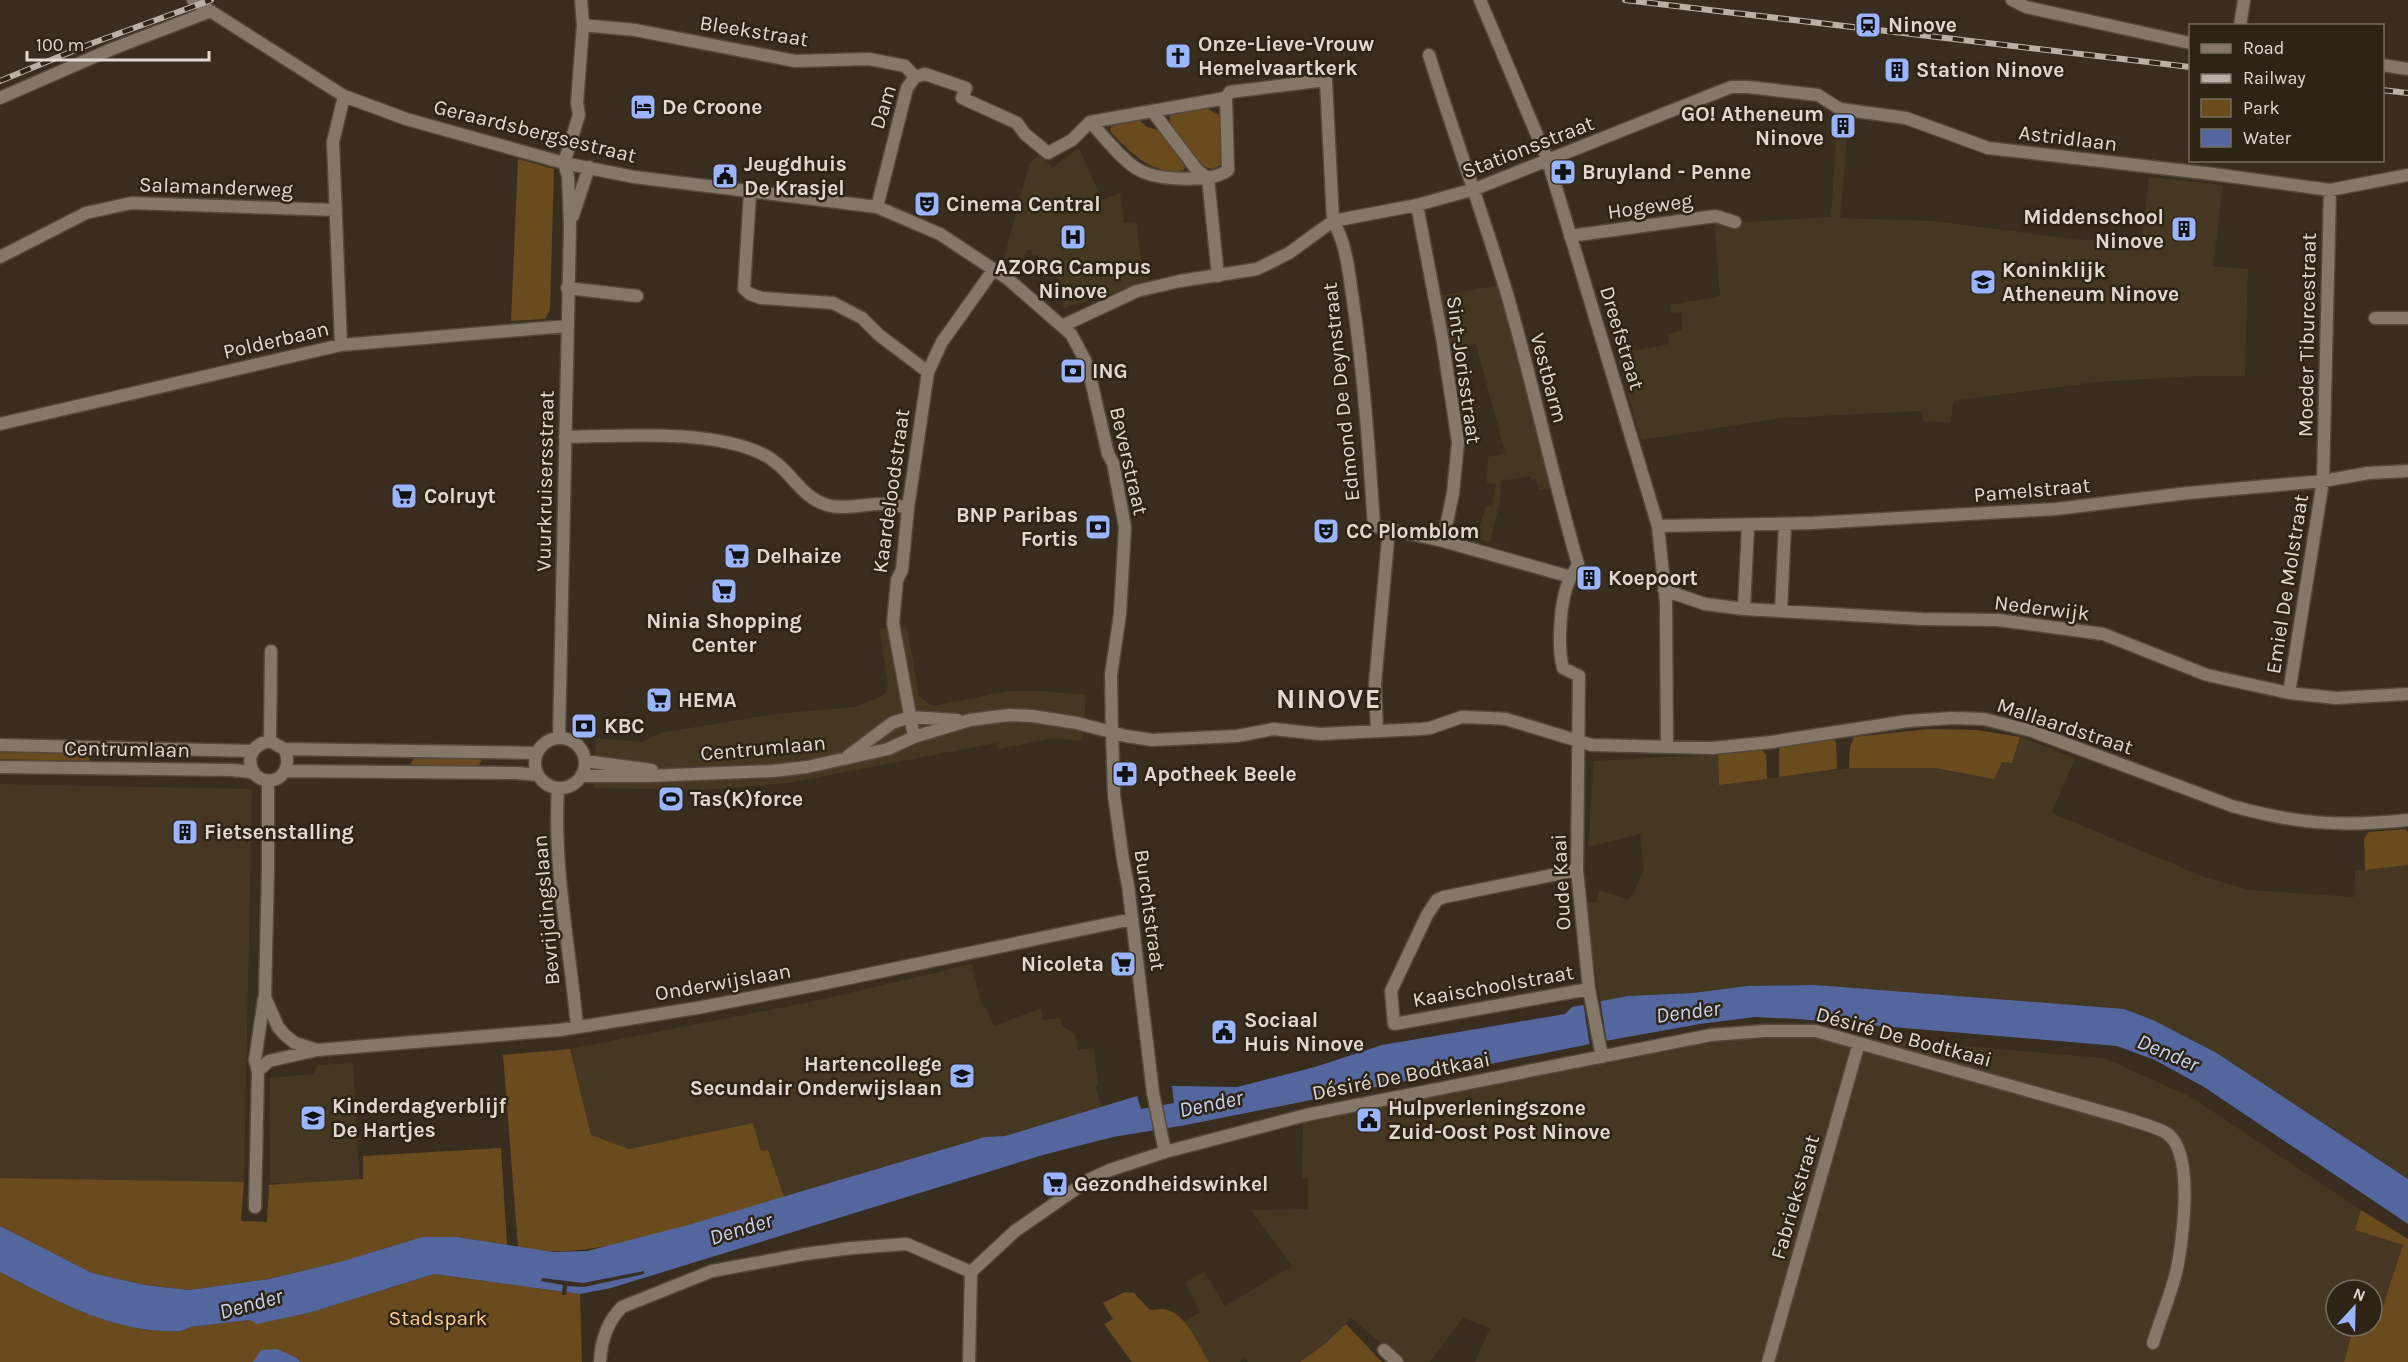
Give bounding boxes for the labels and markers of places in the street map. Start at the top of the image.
station icon: Ninove [1853,10,1883,40]
place label: Ninove [1888,13,1957,37]
place label: Onze-Lieve-Vrouw Hemelvaartkerk [1198,32,1374,80]
church icon: Onze-Lieve-Vrouw Hemelvaartkerk [1163,41,1193,71]
building icon: Station Ninove [1882,55,1912,85]
place label: Station Ninove [1916,58,2064,82]
hotel icon: De Croone [628,92,658,122]
place label: De Croone [662,95,762,119]
place label: GO! Atheneum Ninove [1681,102,1824,150]
building icon: GO! Atheneum Ninove [1828,111,1858,141]
place label: Jeugdhuis De Krasjel [744,152,847,200]
pharmacy icon: Bruyland - Penne [1548,157,1578,187]
place label: Bruyland - Penne [1582,160,1751,184]
public building icon: Jeugdhuis De Krasjel [710,161,740,191]
theatre icon: Cinema Central [912,189,942,219]
place label: Cinema Central [946,192,1101,216]
place label: Middenschool Ninove [2023,205,2164,253]
building icon: Middenschool Ninove [2169,214,2199,244]
hospital icon: AZORG Campus Ninove [1058,222,1088,252]
place label: AZORG Campus Ninove [995,255,1151,303]
place label: Koninklijk Atheneum Ninove [2002,258,2179,306]
school or university icon: Koninklijk Atheneum Ninove [1968,267,1998,297]
bank icon: ING [1058,356,1088,386]
place label: ING [1092,359,1128,383]
supermarket icon: Colruyt [389,481,419,511]
place label: Colruyt [424,484,496,508]
place label: BNP Paribas Fortis [956,503,1078,551]
bank icon: BNP Paribas Fortis [1083,512,1113,542]
theatre icon: CC Plomblom [1311,516,1341,546]
place label: CC Plomblom [1346,519,1479,543]
supermarket icon: Delhaize [722,541,752,571]
place label: Delhaize [756,544,842,568]
building icon: Koepoort [1574,563,1604,593]
place label: Koepoort [1608,566,1698,590]
supermarket icon: Ninia Shopping Center [709,576,739,606]
place label: Ninia Shopping Center [646,609,802,657]
supermarket icon: HEMA [644,685,674,715]
place label: HEMA [678,688,737,712]
bank icon: KBC [569,711,599,741]
place label: KBC [604,714,645,738]
pharmacy icon: Apotheek Beele [1110,759,1140,789]
place label: Apotheek Beele [1144,762,1297,786]
sports icon: Tas(K)force [656,784,686,814]
place label: Tas(K)force [690,787,803,811]
building icon: Fietsenstalling [170,817,200,847]
place label: Fietsenstalling [204,820,354,844]
supermarket icon: Nicoleta [1108,949,1138,979]
place label: Nicoleta [1021,952,1104,976]
place label: Sociaal Huis Ninove [1244,1008,1364,1056]
public building icon: Sociaal Huis Ninove [1209,1017,1239,1047]
place label: Hartencollege Secundair Onderwijslaan [690,1052,942,1100]
school or university icon: Hartencollege Secundair Onderwijslaan [947,1061,977,1091]
place label: Kinderdagverblijf De Hartjes [332,1094,506,1142]
place label: Hulpverleningszone Zuid-Oost Post Ninove [1388,1096,1611,1144]
school or university icon: Kinderdagverblijf De Hartjes [298,1103,328,1133]
public building icon: Hulpverleningszone Zuid-Oost Post Ninove [1354,1105,1384,1135]
supermarket icon: Gezondheidswinkel [1040,1169,1070,1199]
place label: Gezondheidswinkel [1074,1172,1269,1196]

